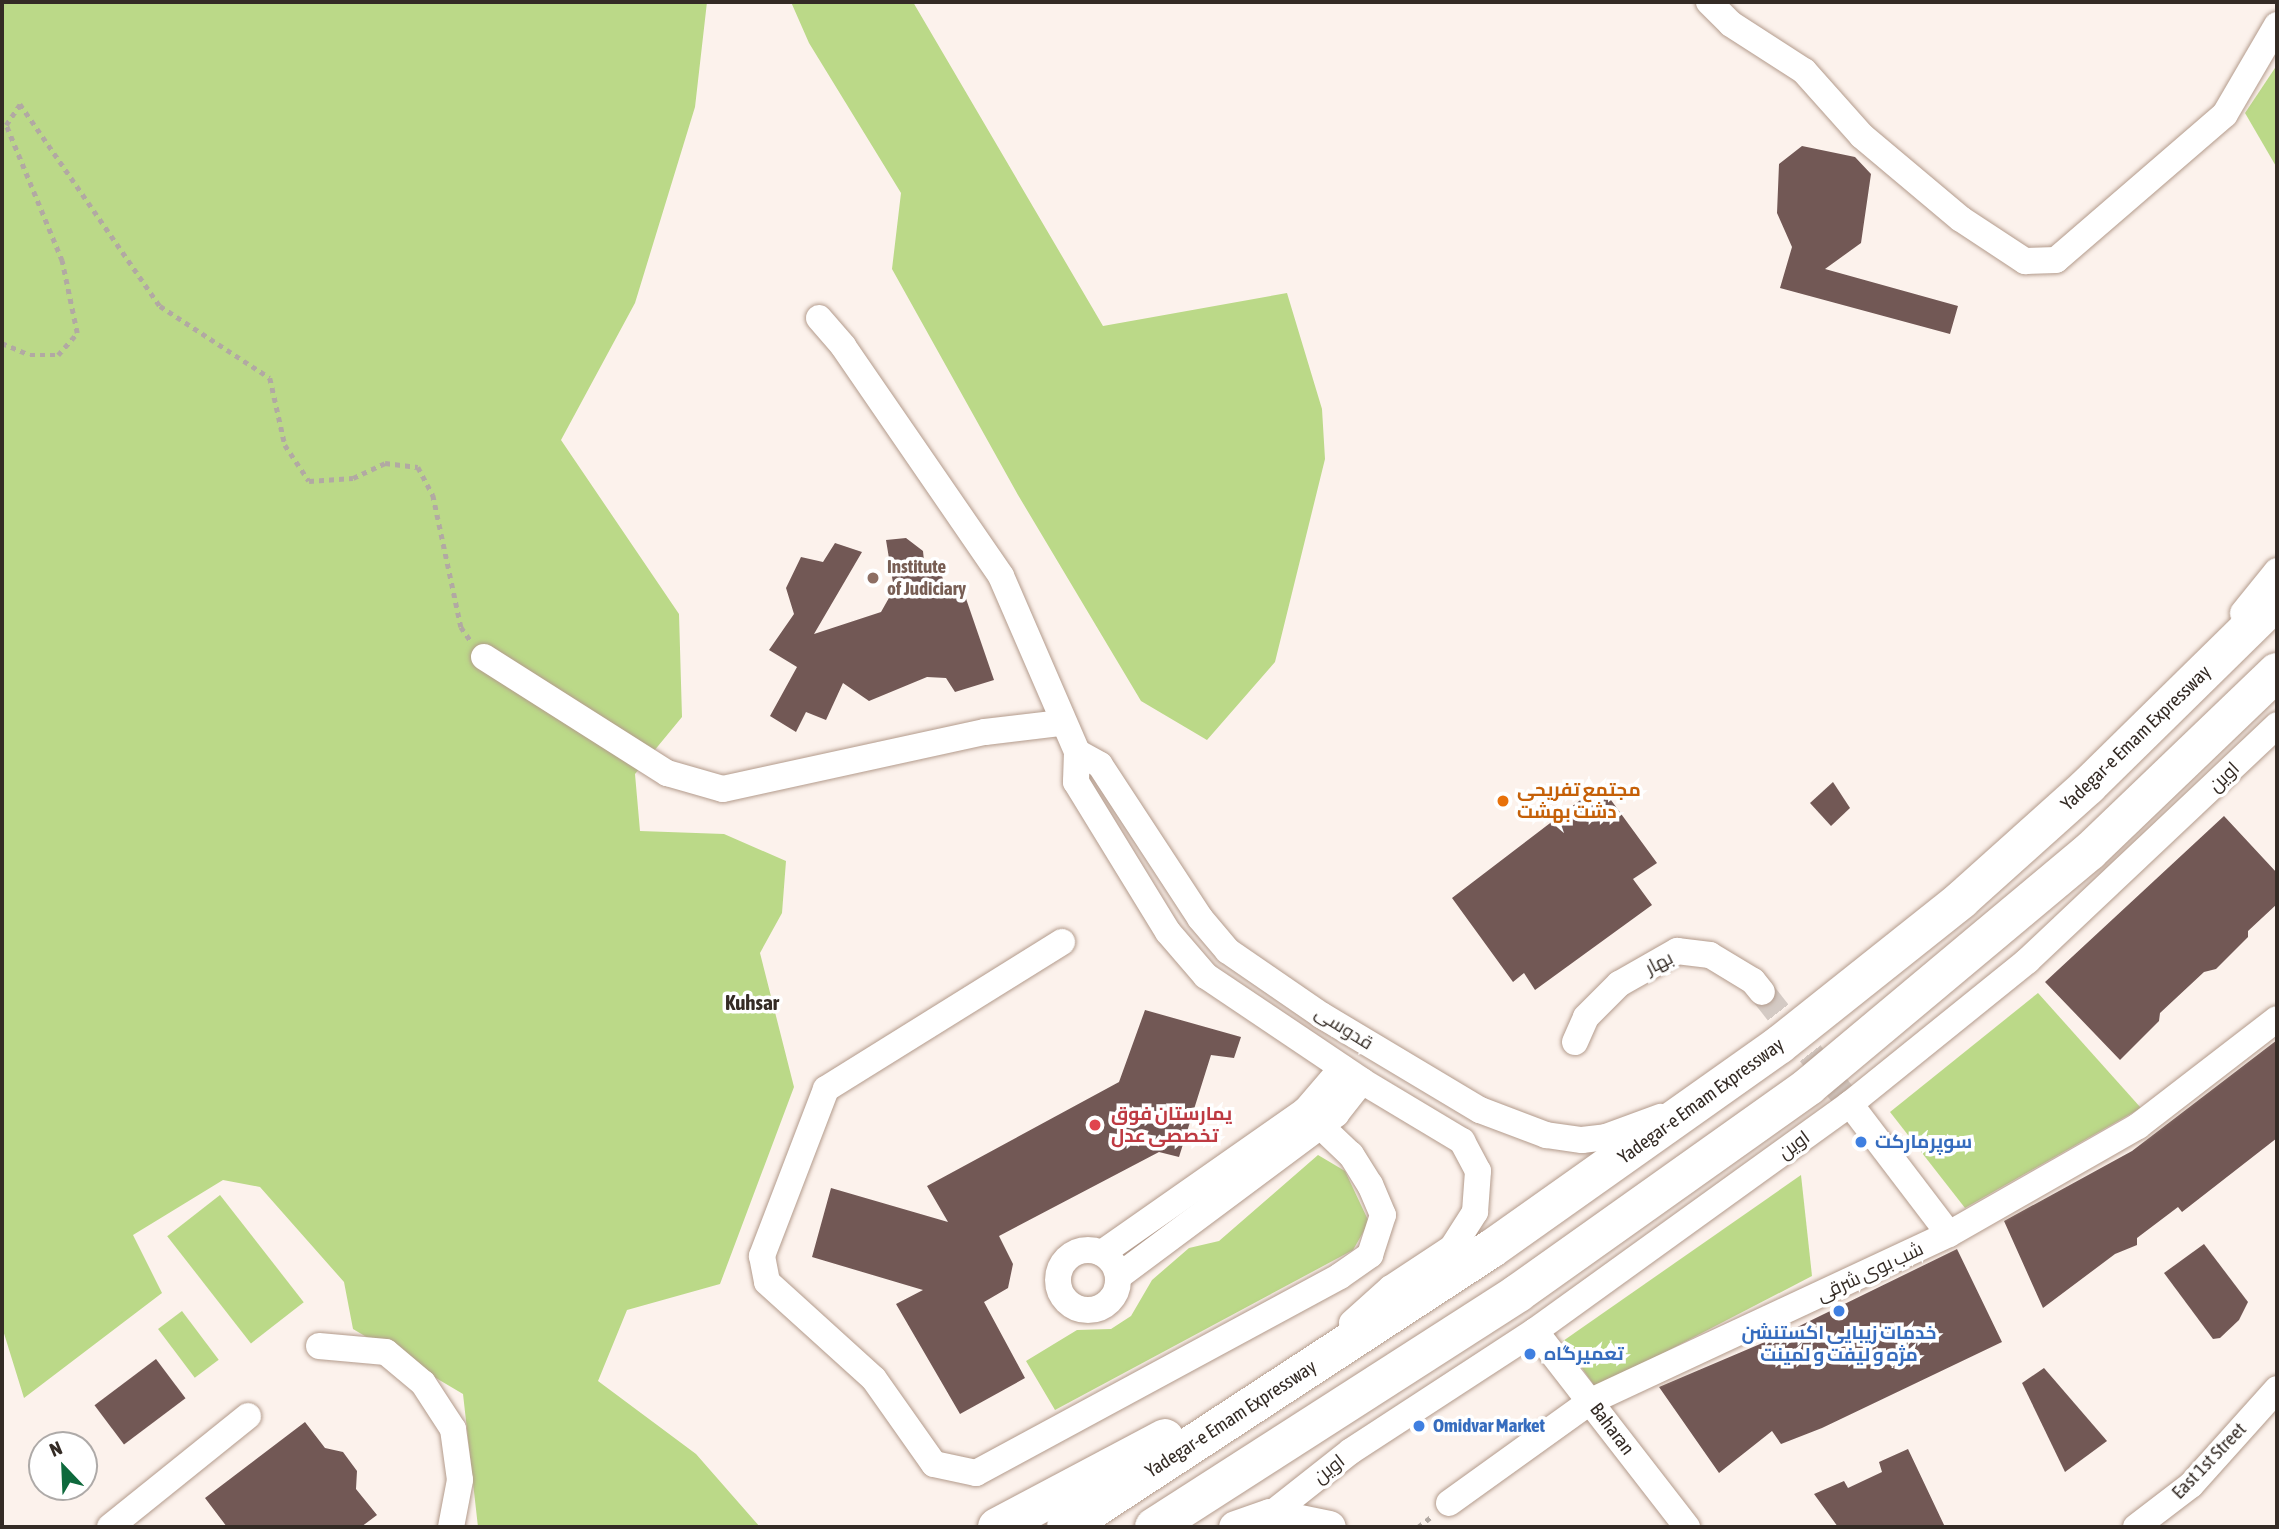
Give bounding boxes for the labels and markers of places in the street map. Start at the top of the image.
place label: Institute of Judiciary [887,556,966,600]
marker: Institute of Judiciary [865,570,881,586]
place label: مجتمع تفریحی دشت بهشت [1517,779,1641,823]
marker: مجتمع تفریحی دشت بهشت [1495,793,1511,809]
place label: یمارستان فوق تخصصی عدل [1111,1103,1232,1147]
marker: یمارستان فوق تخصصی عدل [1085,1115,1105,1135]
place label: سوپرمارکت [1875,1131,1972,1153]
marker: سوپرمارکت [1853,1134,1869,1150]
marker: خدمات زیبایی اکستنشن مژه و لیفت و لمینت [1831,1303,1847,1319]
place label: خدمات زیبایی اکستنشن مژه و لیفت و لمینت [1742,1322,1936,1366]
place label: تعمیرگاه [1544,1343,1624,1365]
marker: تعمیرگاه [1522,1346,1538,1362]
place label: Omidvar Market [1433,1415,1545,1437]
marker: Omidvar Market [1411,1418,1427,1434]

